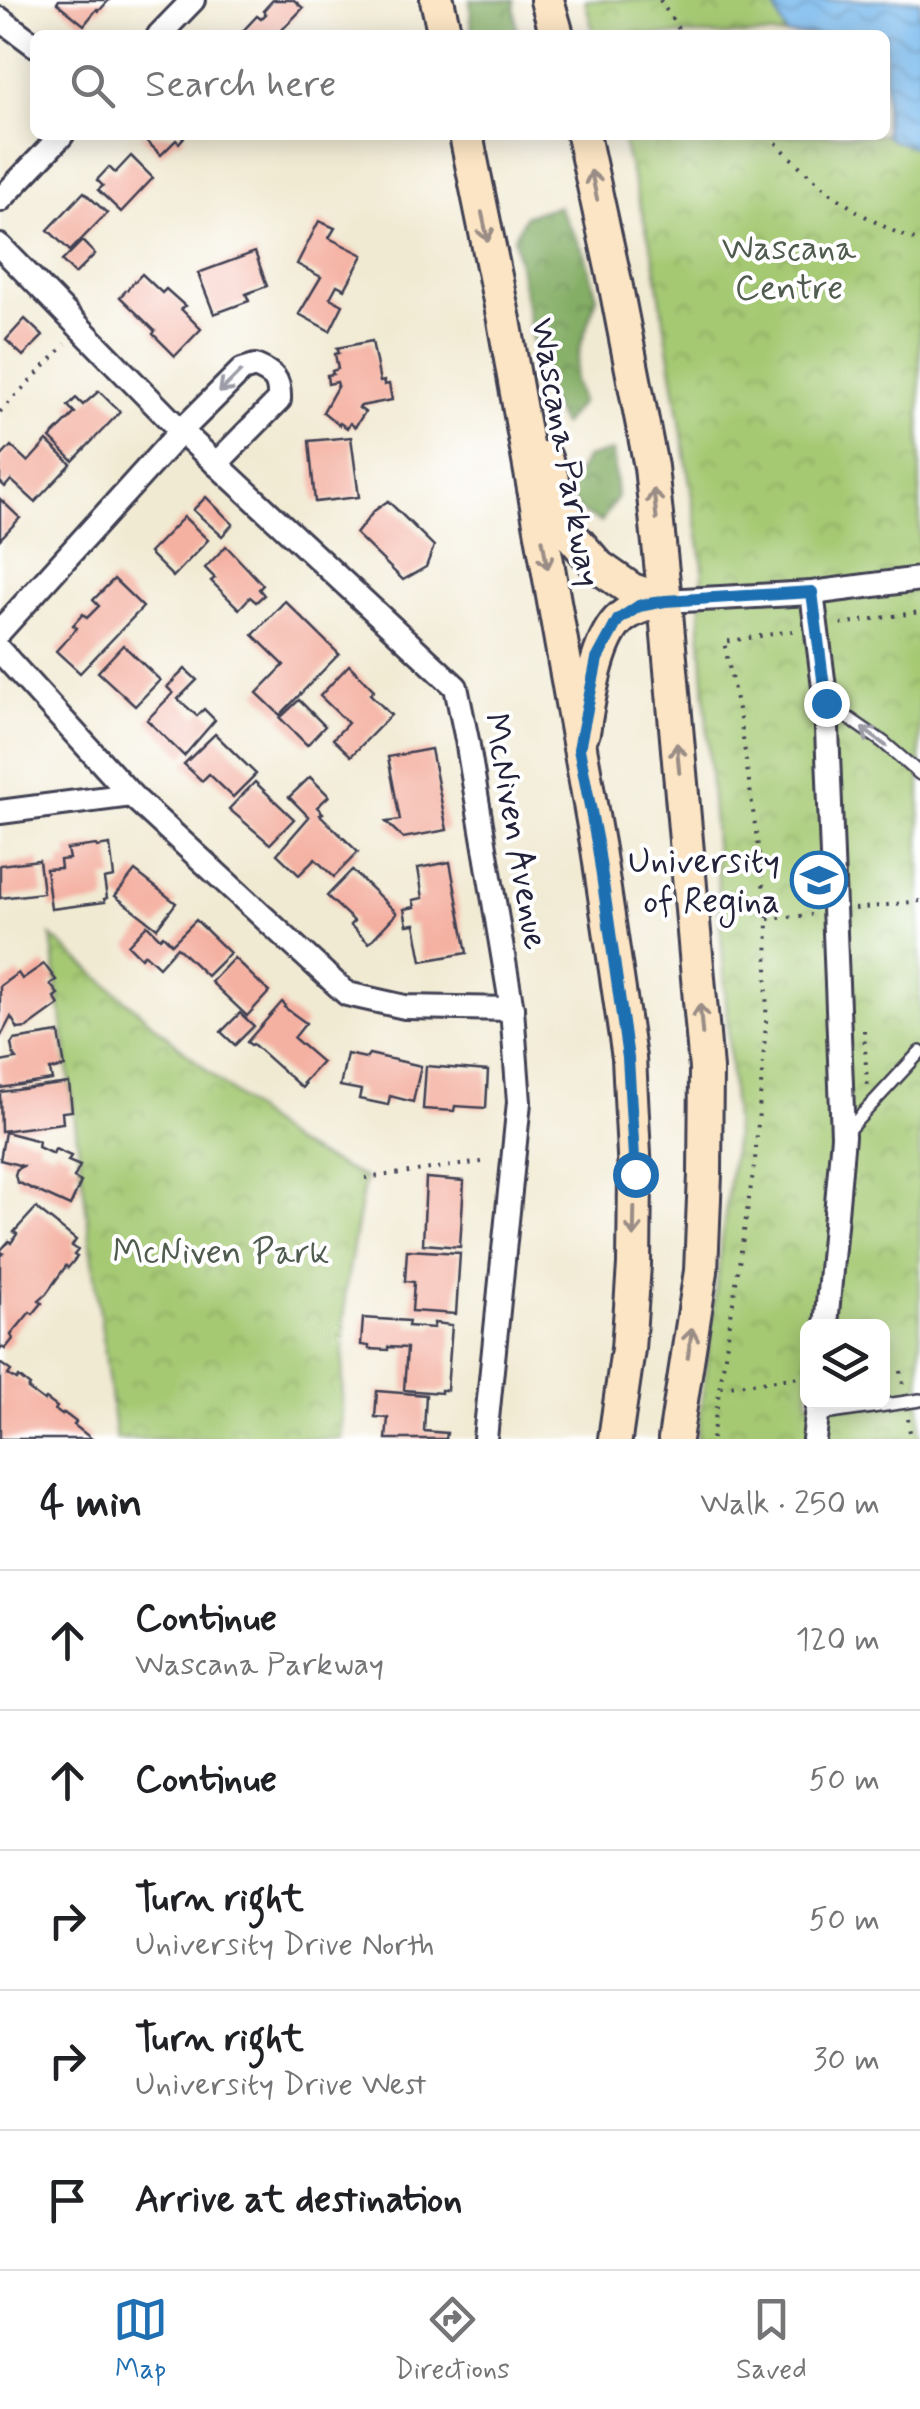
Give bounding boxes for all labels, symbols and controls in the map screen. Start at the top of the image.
search box [30,30,890,140]
icon: search [65,58,120,113]
text: Search here [145,61,336,110]
one-way arrow [584,170,602,202]
one-way arrow [476,211,495,243]
park label: Wascana Centre [722,226,857,312]
street label: Wascana Parkway [519,314,611,590]
one-way arrow [218,370,242,394]
one-way arrow [645,488,664,520]
one-way arrow [536,537,554,570]
route end [804,681,850,727]
street label: McNiven Avenue [472,709,558,953]
one-way arrow [861,727,889,748]
one-way arrow [669,742,688,775]
place label: University of Regina [628,839,780,928]
school or university icon: University of Regina [789,850,849,910]
one-way arrow [692,1003,711,1035]
route start [613,1152,659,1198]
one-way arrow [625,1205,644,1237]
park label: McNiven Park [113,1230,329,1276]
map controls [800,1319,890,1409]
button: layers [800,1319,890,1409]
one-way arrow [681,1327,699,1359]
text: 4 min [40,1477,142,1532]
text: Walk · 250 m [700,1483,880,1525]
text: Continue [135,1595,277,1644]
icon: ahead [40,1613,95,1668]
text: 120 m [795,1619,880,1661]
text: Wascana Parkway [135,1644,384,1686]
icon: ahead [40,1753,95,1808]
text: Continue [135,1756,277,1805]
text: 50 m [808,1759,880,1801]
text: Turn right [135,1875,304,1924]
icon: right [40,1893,95,1948]
text: 50 m [808,1899,880,1941]
text: University Drive North [135,1924,435,1966]
text: Turn right [135,2015,304,2064]
icon: right [40,2033,95,2088]
text: 30 m [813,2039,880,2081]
text: University Drive West [135,2064,427,2106]
icon: arrive [40,2173,95,2228]
text: Arrive at destination [135,2176,462,2225]
tab: Map [113,2292,168,2389]
tab: Directions [395,2292,510,2389]
tab: Saved [736,2292,807,2389]

